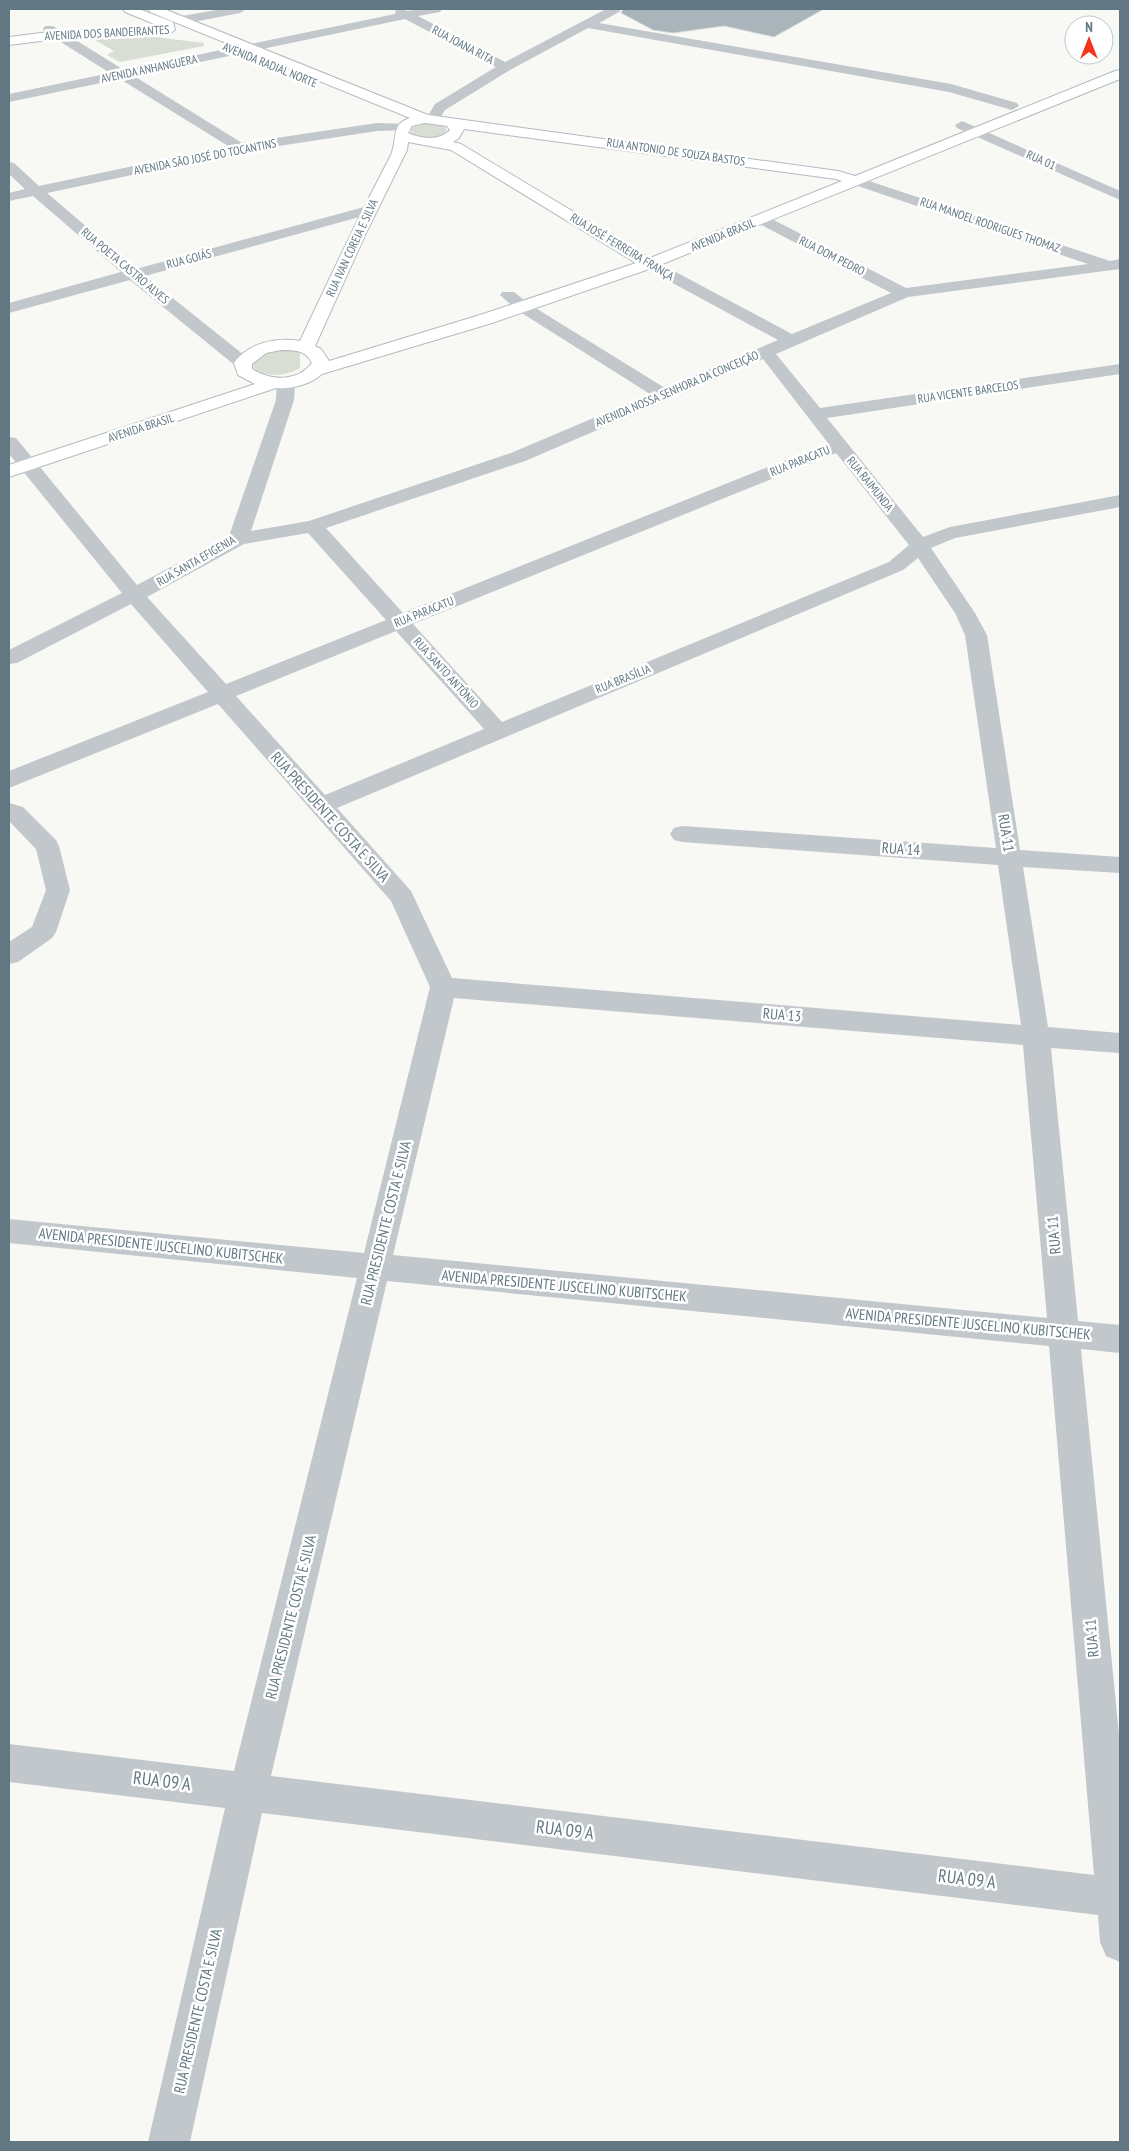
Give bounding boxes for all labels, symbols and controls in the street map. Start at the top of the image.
north arrow [1064,15,1114,65]
text: N [1085,18,1093,36]
street label: AVENIDA DOS BANDEIRANTES [44,22,170,43]
street label: RUA JOANA RITA [430,22,497,67]
street label: AVENIDA RADIAL NORTE [221,39,320,90]
street label: AVENIDA ANHANGUERA [99,51,199,86]
street label: RUA ANTONIO DE SOUZA BASTOS [606,134,746,169]
street label: AVENIDA SÃO JOSÉ DO TOCANTINS [132,135,277,178]
street label: RUA 01 [1024,146,1058,173]
street label: RUA MANOEL RODRIGUES THOMAZ [918,194,1062,256]
street label: RUA IVAN COREIA E SILVA [322,196,381,299]
street label: RUA JOSÉ FERREIRA FRANÇA [568,210,677,284]
street label: AVENIDA BRASIL [688,215,758,254]
street label: RUA POETA CASTRO ALVES [78,224,172,307]
street label: RUA DOM PEDRO [797,233,868,279]
street label: RUA GOIÁS [165,245,213,272]
street label: AVENIDA NOSSA SENHORA DA CONCEIÇÃO [593,347,761,430]
street label: RUA VICENTE BARCELOS [917,377,1019,406]
street label: AVENIDA BRASIL [106,410,176,445]
street label: RUA PARACATU [768,442,832,479]
street label: RUA RAIMUNDA [844,453,897,514]
street label: RUA SANTA EFIGENIA [154,532,238,589]
street label: RUA PARACATU [392,593,456,630]
street label: RUA SANTO ANTÔNIO [411,634,482,712]
street label: RUA BRASÍLIA [593,661,653,696]
street label: RUA PRESIDENTE COSTA E SILVA [267,748,394,886]
street label: RUA 11 [994,813,1019,853]
street label: RUA 14 [881,838,921,859]
street label: RUA 13 [762,1003,802,1026]
street label: RUA PRESIDENTE COSTA E SILVA [356,1138,415,1307]
street label: RUA 11 [1042,1215,1065,1255]
street label: AVENIDA PRESIDENTE JUSCELINO KUBITSCHEK [38,1223,285,1268]
street label: AVENIDA PRESIDENTE JUSCELINO KUBITSCHEK [441,1265,688,1306]
street label: AVENIDA PRESIDENTE JUSCELINO KUBITSCHEK [845,1303,1092,1344]
street label: RUA PRESIDENTE COSTA E SILVA [261,1532,320,1701]
street label: RUA 11 [1080,1618,1103,1658]
street label: RUA 09 A [132,1766,193,1795]
street label: RUA 09 A [535,1815,596,1844]
street label: RUA 09 A [937,1864,998,1893]
street label: RUA PRESIDENTE COSTA E SILVA [169,1926,226,2095]

